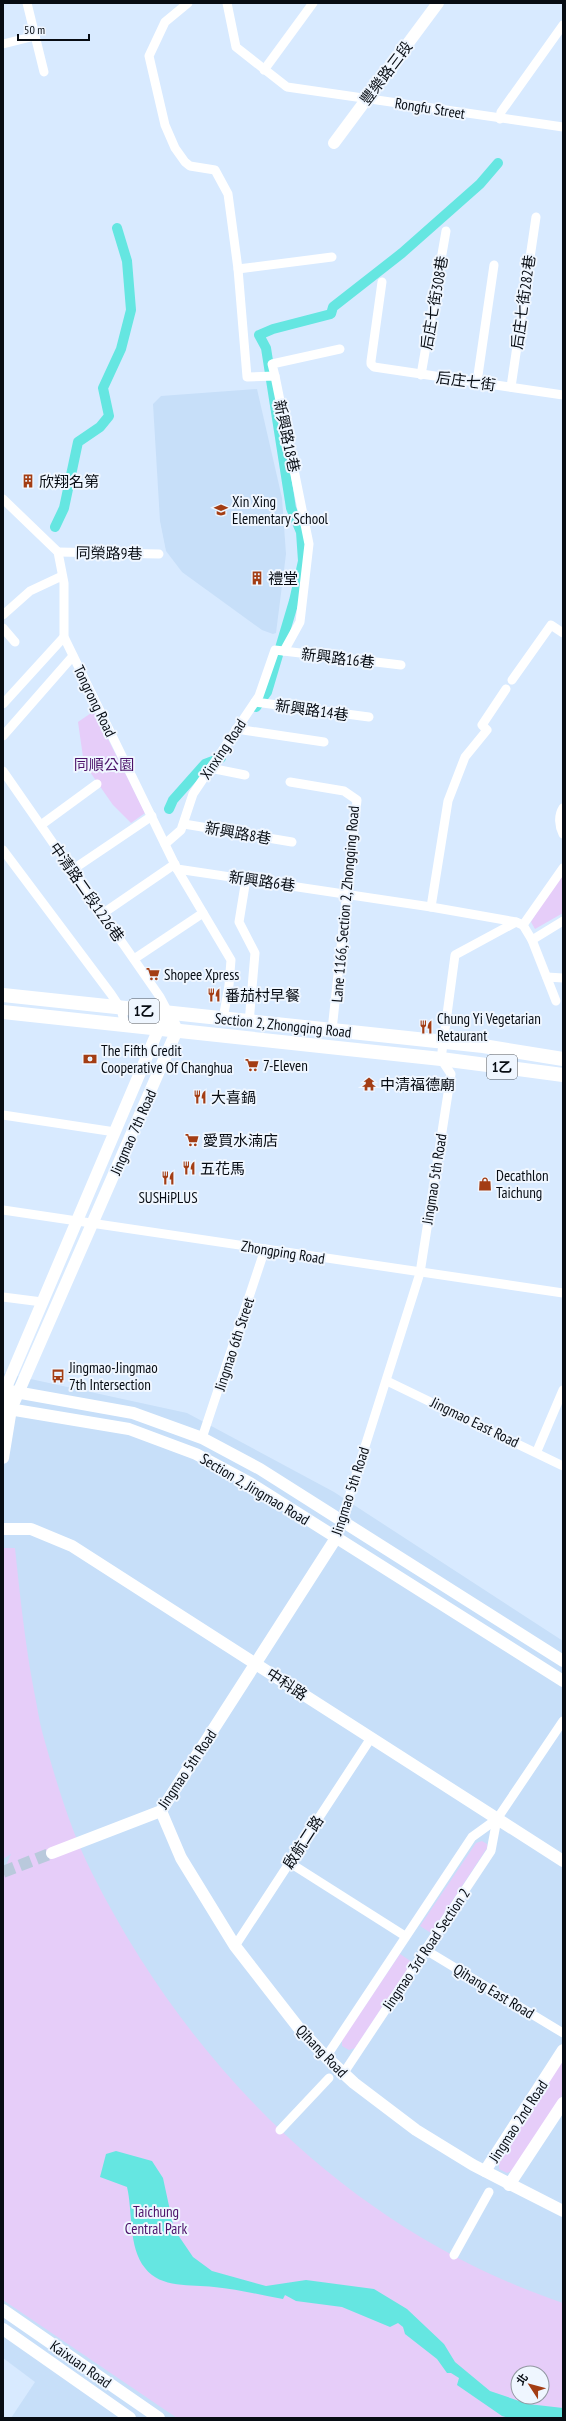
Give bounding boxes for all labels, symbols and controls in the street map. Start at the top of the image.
scale bar [18,16,89,42]
text: 50 m [24,22,45,37]
street label: 豐樂路三段 [356,37,416,109]
street label: Rongfu Street [394,93,466,123]
street label: 后庄七街308巷 [416,254,452,352]
street label: 后庄七街282巷 [507,254,539,350]
street label: 后庄七街 [435,367,497,395]
street label: 新興路18巷 [270,398,304,474]
place label: 欣翔名第 [39,472,99,491]
building icon: 欣翔名第 [20,473,36,489]
place label: Xin Xing Elementary School [232,492,329,528]
school or university icon: Xin Xing Elementary School [213,502,229,518]
street label: 同榮路9巷 [75,543,143,563]
place label: 禮堂 [268,569,298,588]
building icon: 禮堂 [249,570,265,586]
street label: 新興路16巷 [300,644,376,672]
street label: Tongrong Road [70,662,120,740]
street label: 新興路14巷 [274,695,350,725]
street label: Xinxing Road [196,715,250,783]
park label: 同順公園 [74,755,134,774]
street label: Lane 1166, Section 2, Zhongqing Road [327,805,363,1003]
street label: 新興路8巷 [203,818,273,848]
street label: 中清路二段1226巷 [46,839,128,945]
street label: 新興路6巷 [228,867,296,895]
place label: Shopee Xpress [164,965,239,984]
supermarket icon: Shopee Xpress [145,966,161,982]
place label: 番茄村早餐 [225,986,300,1005]
restaurant icon: 番茄村早餐 [206,987,222,1003]
road number: 1乙 [129,999,159,1023]
street label: Section 2, Zhongqing Road [214,1008,352,1042]
place label: Chung Yi Vegetarian Retaurant [437,1009,541,1045]
restaurant icon: Chung Yi Vegetarian Retaurant [418,1019,434,1035]
place label: The Fifth Credit Cooperative Of Changhua [101,1041,233,1077]
bank icon: The Fifth Credit Cooperative Of Changhua [82,1051,98,1067]
road number: 1乙 [487,1055,517,1079]
place label: 7-Eleven [263,1056,308,1075]
supermarket icon: 7-Eleven [244,1057,260,1073]
place label: 中清福德廟 [380,1075,455,1094]
temple icon: 中清福德廟 [361,1076,377,1092]
street label: Jingmao 7th Road [105,1086,160,1179]
place label: 大喜鍋 [211,1088,256,1107]
restaurant icon: 大喜鍋 [192,1089,208,1105]
place label: 愛買水湳店 [203,1131,278,1150]
supermarket icon: 愛買水湳店 [184,1132,200,1148]
street label: Jingmao 5th Road [417,1132,451,1227]
place label: 五花馬 [200,1159,245,1178]
restaurant icon: 五花馬 [181,1160,197,1176]
place label: Decathlon Taichung [496,1166,549,1202]
restaurant icon: SUSHiPLUS [160,1170,176,1186]
shop icon: Decathlon Taichung [477,1176,493,1192]
place label: SUSHiPLUS [138,1188,198,1207]
street label: Zhongping Road [240,1236,326,1268]
street label: Jingmao 6th Street [210,1295,258,1394]
place label: Jingmao-Jingmao 7th Intersection [68,1358,158,1394]
bus stop icon: Jingmao-Jingmao 7th Intersection [50,1368,66,1384]
street label: Jingmao East Road [427,1392,522,1452]
street label: Jingmao 5th Road [327,1445,373,1538]
street label: Section 2, Jingmao Road [197,1449,313,1529]
street label: 中科路 [263,1664,311,1704]
street label: Jingmao 5th Road [153,1726,220,1813]
street label: 啟航二路 [279,1812,327,1872]
street label: Jingmao 3rd Road Section 2 [378,1884,474,2014]
street label: Qihang East Road [450,1959,538,2023]
street label: Qihang Road [292,2021,352,2081]
street label: Jingmao 2nd Road [484,2076,552,2166]
park label: Taichung Central Park [125,2202,187,2238]
street label: Kaixuan Road [47,2336,115,2392]
north arrow [510,2365,550,2405]
text: 北 [513,2371,531,2388]

